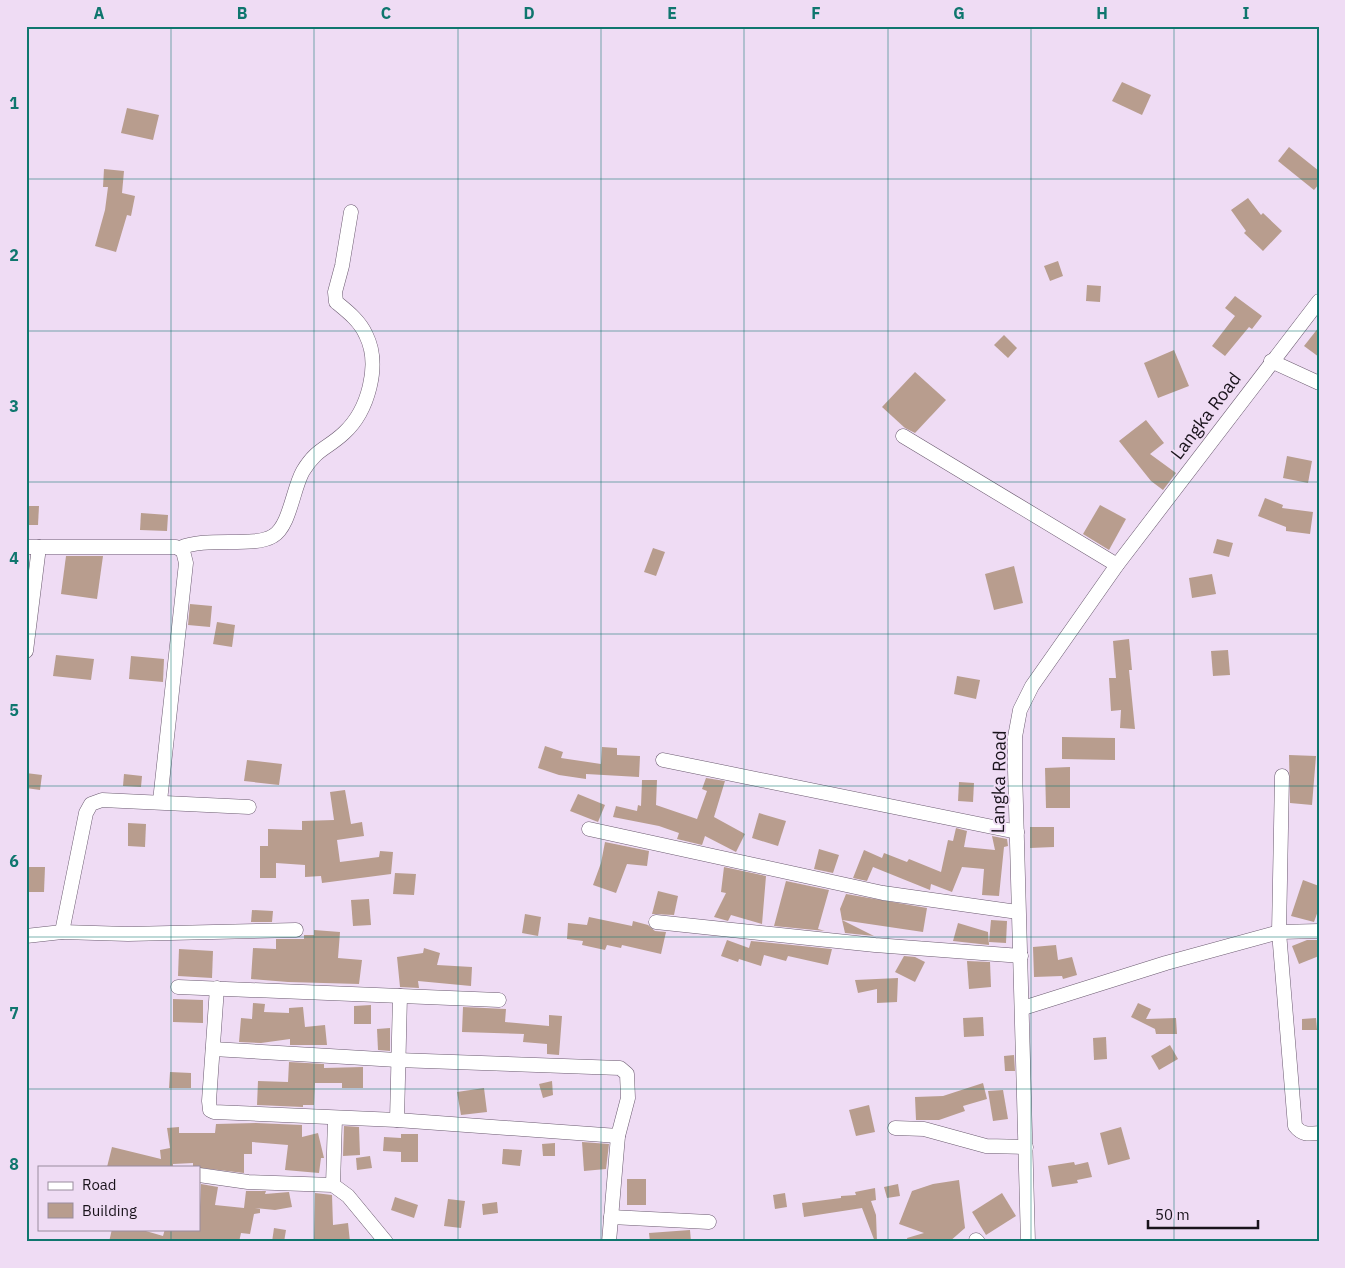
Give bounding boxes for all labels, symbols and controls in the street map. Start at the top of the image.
text: A [94,3,105,23]
text: B [237,3,248,23]
text: C [381,3,391,23]
text: D [523,3,535,23]
text: E [667,3,677,23]
text: F [811,3,821,23]
text: G [953,3,965,23]
text: H [1096,3,1108,23]
text: I [1243,3,1250,23]
text: 1 [9,93,19,113]
text: 2 [9,245,19,265]
street label: Langka Road [1165,368,1246,464]
text: 3 [9,396,19,416]
text: 4 [9,548,19,568]
text: 5 [9,700,19,720]
street label: Langka Road [986,730,1011,834]
text: 6 [9,851,19,871]
text: 7 [9,1003,19,1023]
text: 8 [9,1154,19,1174]
legend [38,1166,200,1230]
text: Road [82,1175,117,1194]
scale bar [1148,1198,1258,1230]
text: Building [82,1201,137,1220]
text: 50 m [1155,1205,1190,1224]

